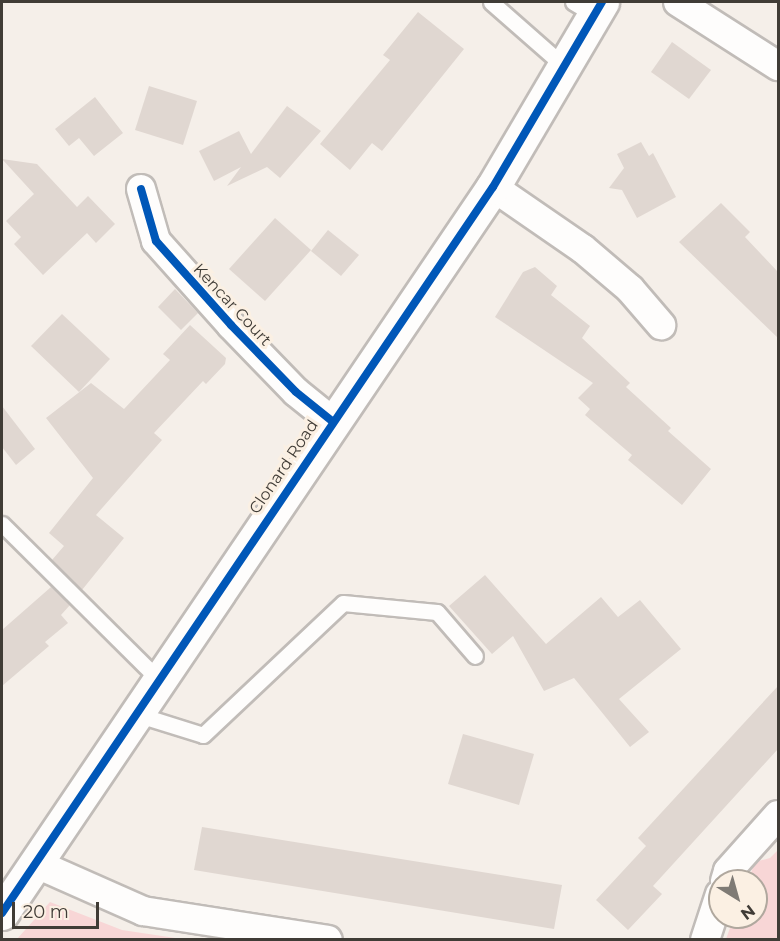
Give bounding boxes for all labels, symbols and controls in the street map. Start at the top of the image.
street label: Kencar Court [189,260,275,350]
street label: Clonard Road [246,416,322,518]
north arrow [708,869,768,929]
scale bar [15,890,102,928]
text: 20 m [23,901,69,923]
text: N [737,901,759,924]

